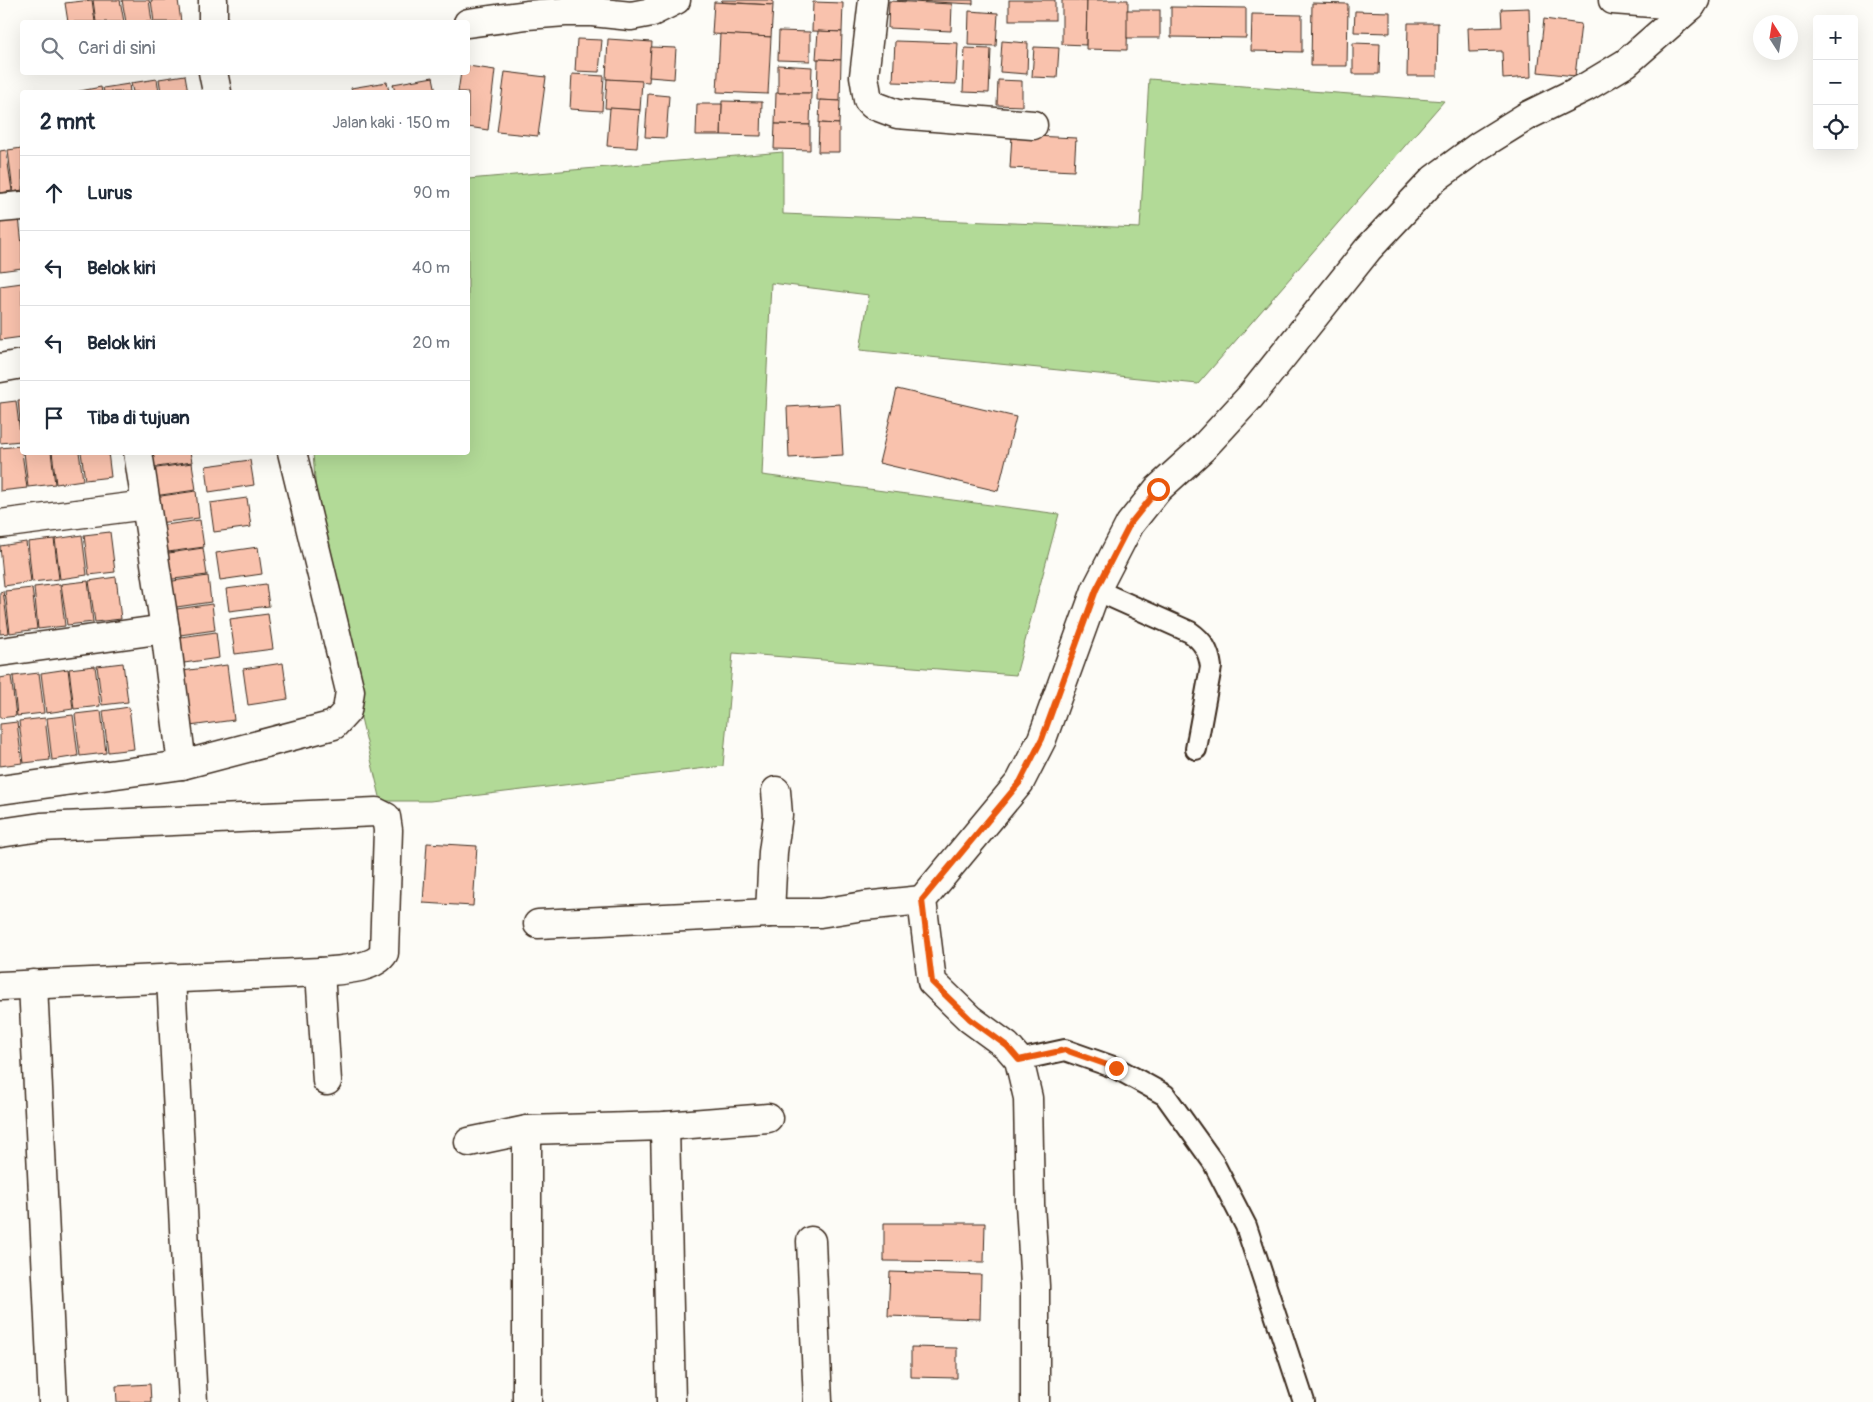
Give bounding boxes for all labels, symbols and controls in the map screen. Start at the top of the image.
north arrow [1753,15,1798,60]
map controls [1813,15,1858,150]
button: + [1813,15,1858,60]
search box [20,20,470,75]
icon: search [38,34,66,62]
text: Cari di sini [78,36,155,60]
button: − [1813,60,1858,105]
button: locate [1813,105,1858,150]
text: 2 mnt [40,109,95,136]
text: Jalan kaki · 150 m [332,113,450,133]
icon: ahead [40,179,68,207]
text: Lurus [87,181,132,205]
text: 90 m [413,183,450,203]
icon: left [40,254,68,282]
text: Belok kiri [87,256,155,280]
text: 40 m [412,258,450,278]
icon: left [40,329,68,357]
text: Belok kiri [87,331,155,355]
text: 20 m [412,333,450,353]
icon: arrive [40,404,68,432]
text: Tiba di tujuan [87,406,190,430]
route start [1147,478,1170,501]
route end [1105,1057,1128,1080]

